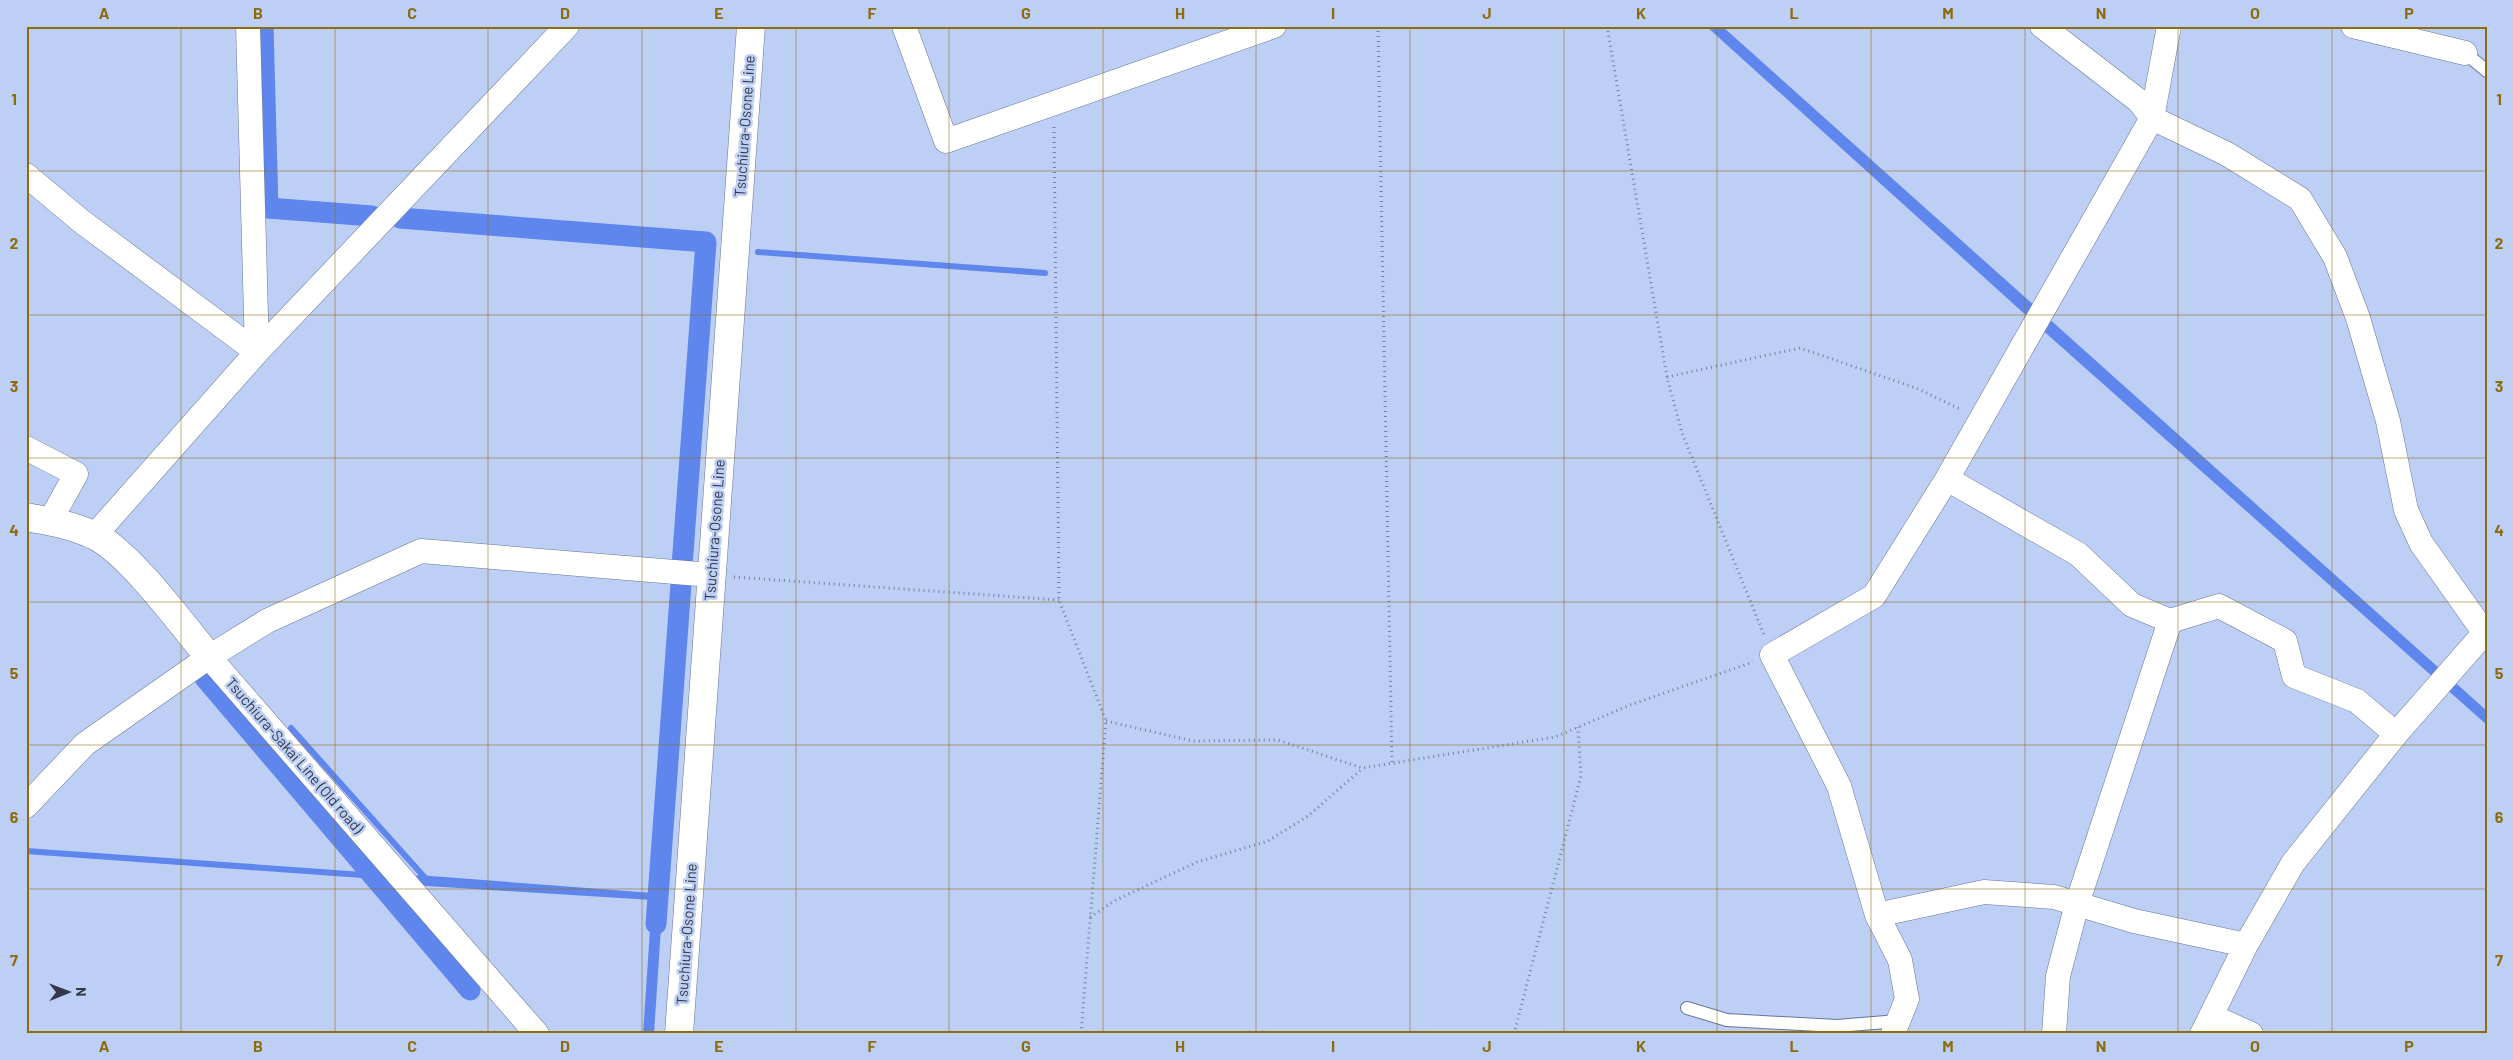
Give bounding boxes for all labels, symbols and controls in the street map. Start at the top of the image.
text: A [99,3,110,22]
text: B [253,3,263,22]
text: C [407,3,417,22]
text: D [560,3,570,22]
text: E [714,3,724,22]
text: F [868,3,877,22]
text: G [1021,3,1031,22]
text: H [1175,3,1185,22]
text: I [1331,3,1335,22]
text: J [1482,3,1492,22]
text: K [1636,3,1646,22]
text: L [1789,3,1799,22]
text: M [1942,3,1954,22]
text: N [2096,3,2106,22]
text: O [2250,3,2260,22]
text: P [2404,3,2414,22]
street label: Tsuchiura-Osone Line [730,55,758,197]
text: 1 [11,89,17,108]
text: 1 [2496,89,2502,108]
text: 2 [10,233,19,252]
text: 2 [2495,233,2504,252]
text: 3 [10,376,18,395]
text: 3 [2495,376,2503,395]
street label: Tsuchiura-Osone Line [700,459,728,601]
text: 4 [9,520,19,539]
text: 4 [2494,520,2504,539]
text: 5 [10,663,19,682]
text: 5 [2495,663,2504,682]
street label: Tsuchiura-Sakai Line (Old road) [222,673,368,837]
text: 6 [10,807,19,826]
text: 6 [2495,807,2504,826]
street label: Tsuchiura-Osone Line [672,863,700,1005]
text: 7 [10,950,18,969]
text: 7 [2495,950,2503,969]
north arrow [42,968,92,1018]
text: N [73,987,90,997]
text: A [99,1036,110,1055]
text: B [253,1036,263,1055]
text: C [407,1036,417,1055]
text: D [560,1036,570,1055]
text: E [714,1036,724,1055]
text: F [868,1036,877,1055]
text: G [1021,1036,1031,1055]
text: H [1175,1036,1185,1055]
text: I [1331,1036,1335,1055]
text: J [1482,1036,1492,1055]
text: K [1636,1036,1646,1055]
text: L [1789,1036,1799,1055]
text: M [1942,1036,1954,1055]
text: N [2096,1036,2106,1055]
text: O [2250,1036,2260,1055]
text: P [2404,1036,2414,1055]

